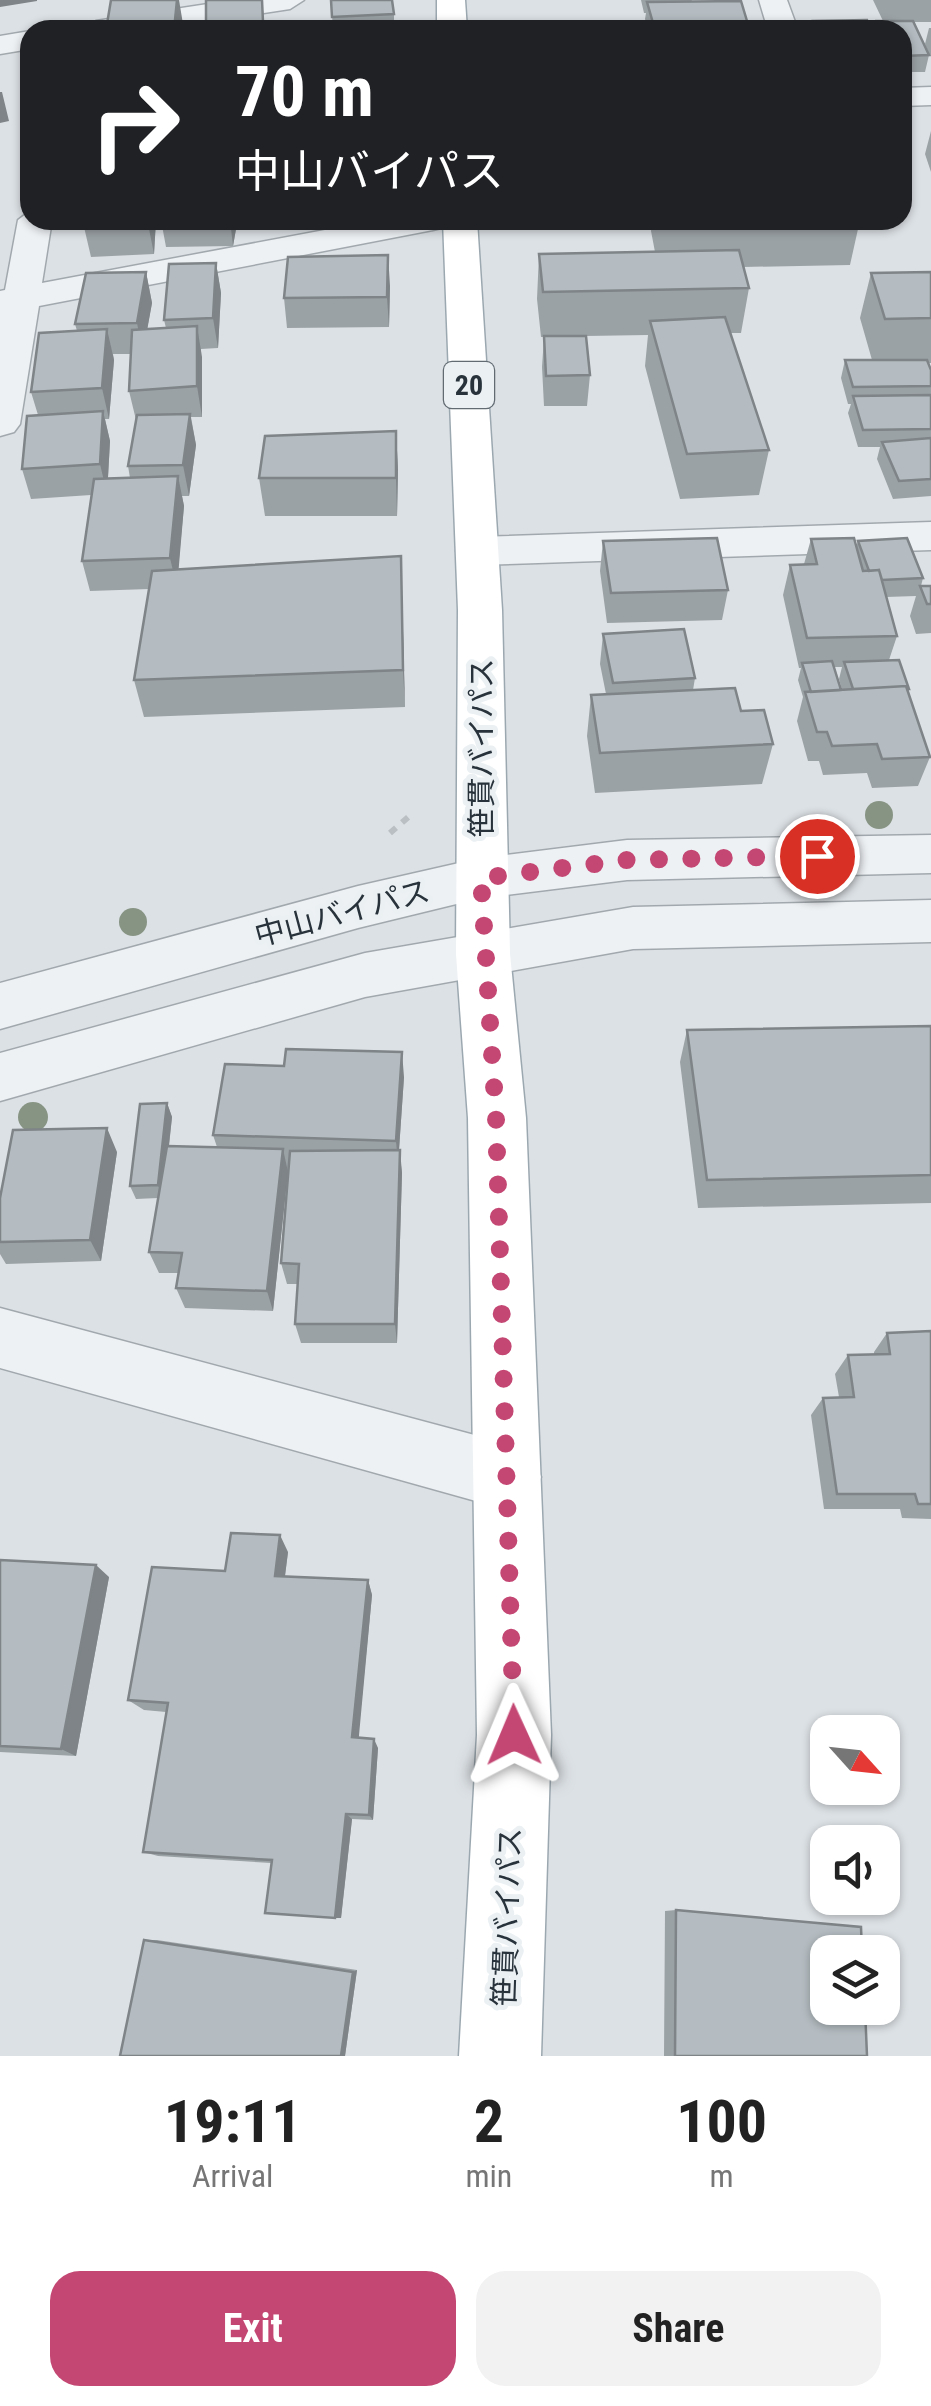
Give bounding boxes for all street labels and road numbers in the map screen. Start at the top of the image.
road number: 20 [444,362,494,408]
street label: 笹貫バイパス [464,658,499,838]
street label: 中山バイパス [251,873,433,953]
street label: 笹貫バイパス [486,1827,528,2007]

